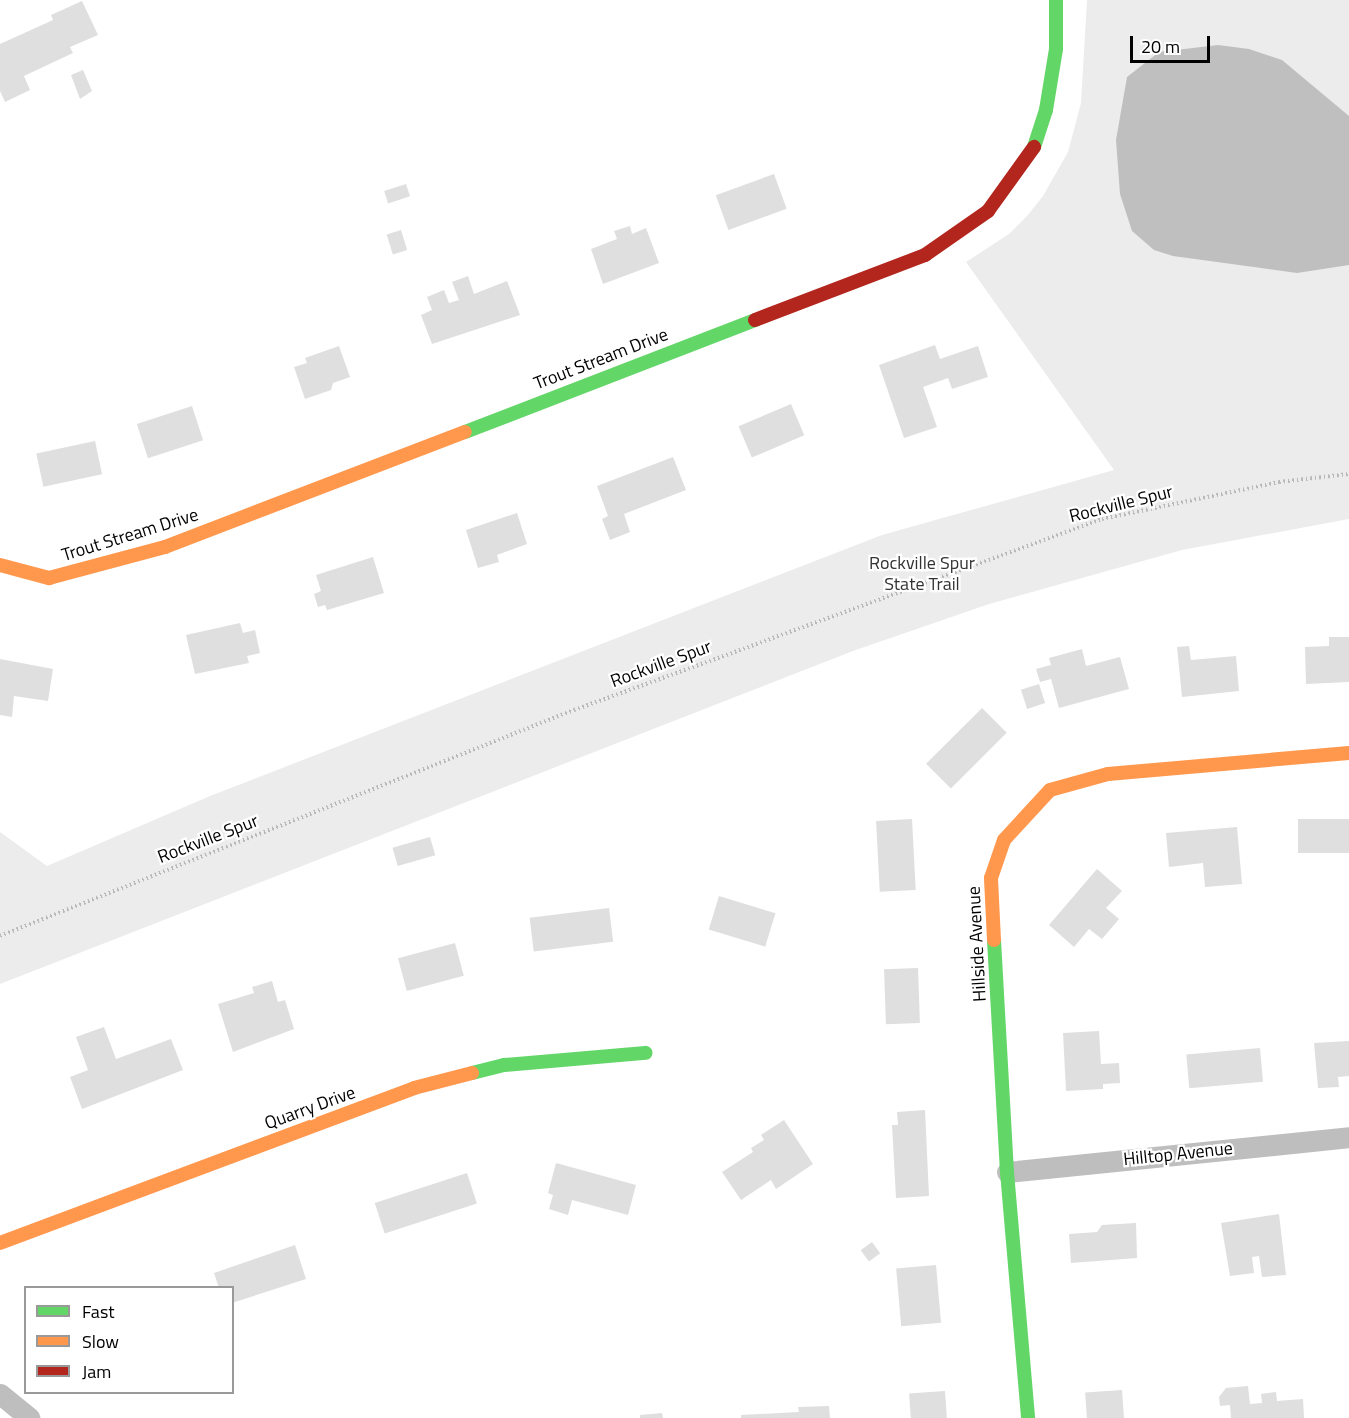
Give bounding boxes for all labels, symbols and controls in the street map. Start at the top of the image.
scale bar [1133,24,1212,62]
text: 20 m [1141,33,1180,60]
street label: Trout Stream Drive [531,324,671,394]
street label: Rockville Spur [1067,481,1175,527]
street label: Trout Stream Drive [59,504,201,566]
park label: Rockville Spur State Trail [869,553,975,596]
street label: Rockville Spur [608,636,714,692]
street label: Rockville Spur [155,810,261,868]
street label: Hillside Avenue [963,886,991,1002]
street label: Quarry Drive [262,1082,358,1134]
street label: Hilltop Avenue [1122,1138,1234,1170]
legend [24,1286,234,1394]
text: Fast [82,1298,115,1325]
text: Slow [82,1328,119,1355]
text: Jam [82,1358,111,1385]

